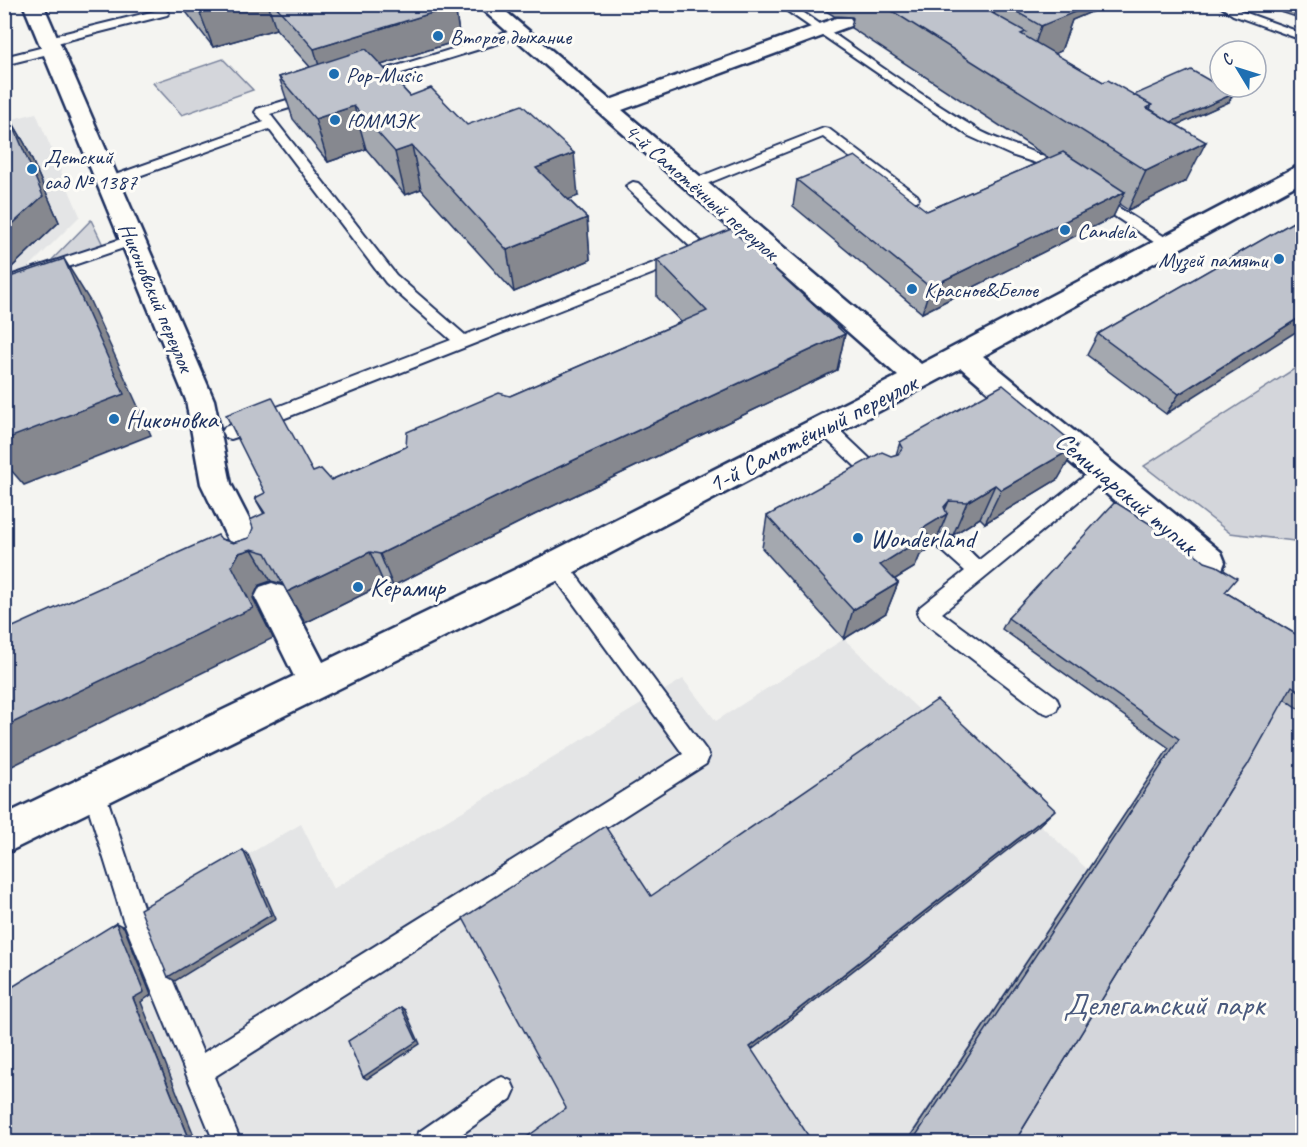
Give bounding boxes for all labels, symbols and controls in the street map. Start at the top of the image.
place label: Второе дыхание [450,23,573,51]
marker: Второе дыхание [431,29,445,43]
north arrow [1208,39,1268,99]
text: С [1217,49,1239,70]
place label: Pop-Music [346,61,423,89]
marker: Pop-Music [327,67,341,81]
place label: ЮММЭК [347,107,420,135]
marker: ЮММЭК [328,113,342,127]
street label: 4-й Самотёчный переулок [619,117,785,267]
place label: Детский сад № 1387 [44,143,138,196]
marker: Детский сад № 1387 [25,162,39,176]
place label: Candela [1077,217,1137,245]
street label: Никоновский переулок [112,219,201,378]
marker: Candela [1058,223,1072,237]
place label: Музей памяти [1158,246,1269,274]
marker: Музей памяти [1272,252,1286,266]
place label: Красное&Белое [924,276,1040,304]
marker: Красное&Белое [905,282,919,296]
street label: 1-й Самотёчный переулок [702,365,924,500]
place label: Никоновка [126,403,219,436]
marker: Никоновка [107,412,121,426]
street label: Семинарский тупик [1048,424,1206,564]
place label: Wonderland [870,522,978,555]
marker: Wonderland [851,531,865,545]
place label: Керамир [370,571,447,604]
marker: Керамир [351,580,365,594]
park label: Делегатский парк [1063,984,1267,1025]

